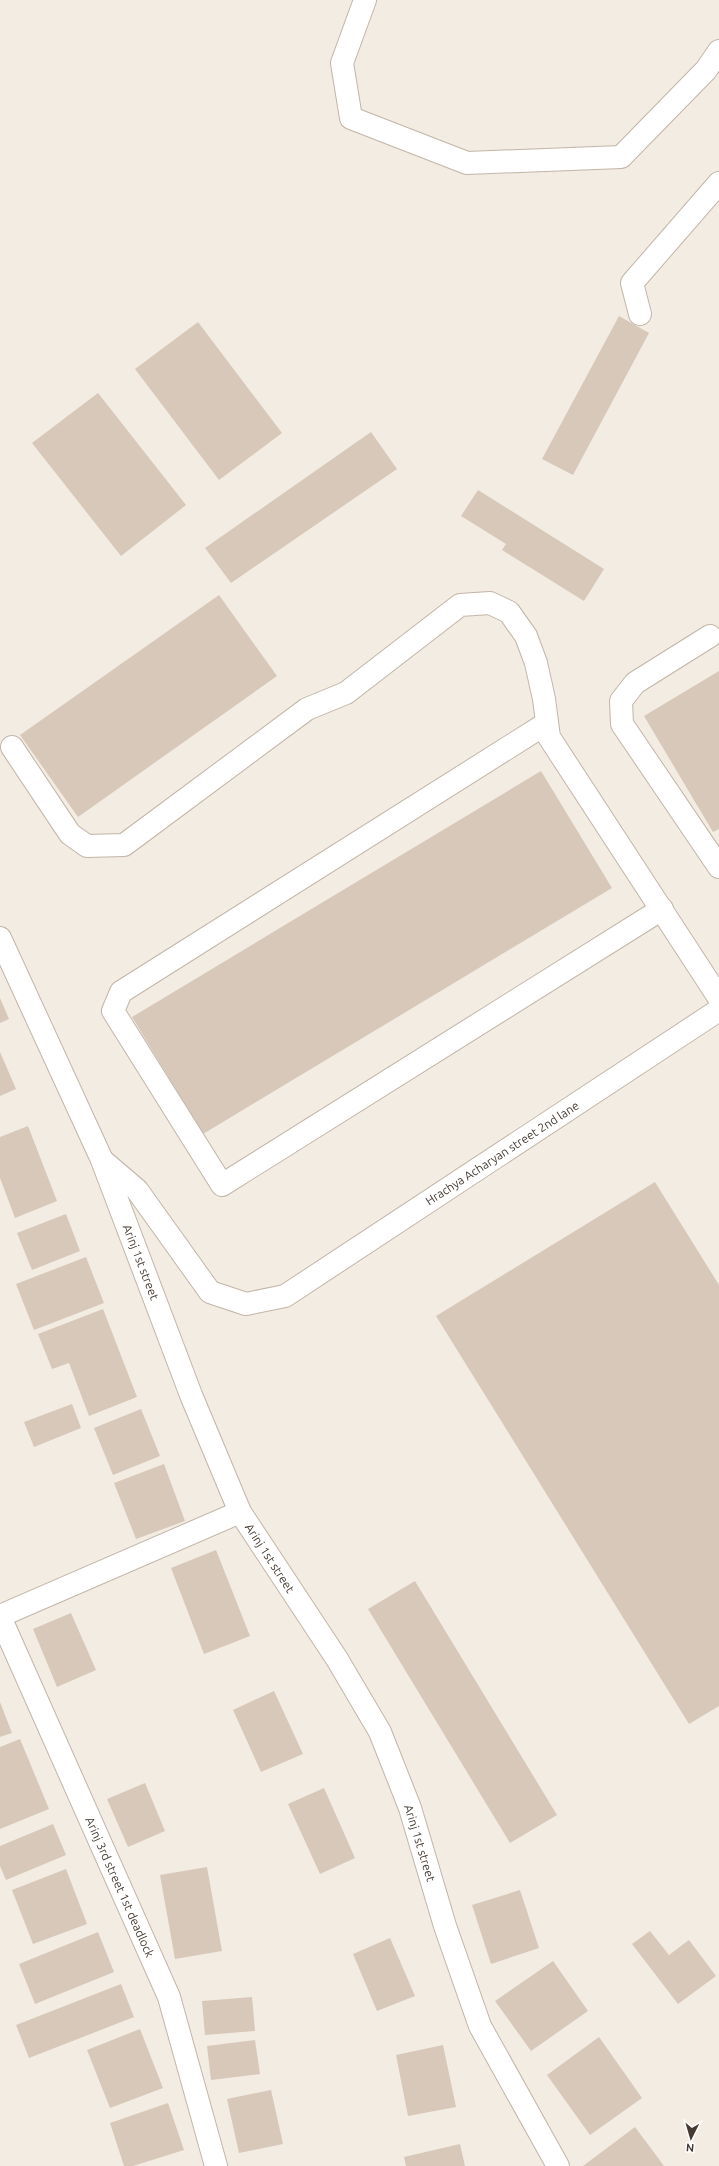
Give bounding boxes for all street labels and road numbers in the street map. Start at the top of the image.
street label: Hrachya Acharyan street 2nd lane [423,1098,581,1208]
street label: Arinj 1st street [121,1222,161,1302]
street label: Arinj 1st street [243,1521,297,1595]
street label: Arinj 1st street [402,1803,438,1883]
street label: Arinj 3rd street 1st deadlock [83,1815,157,1959]

